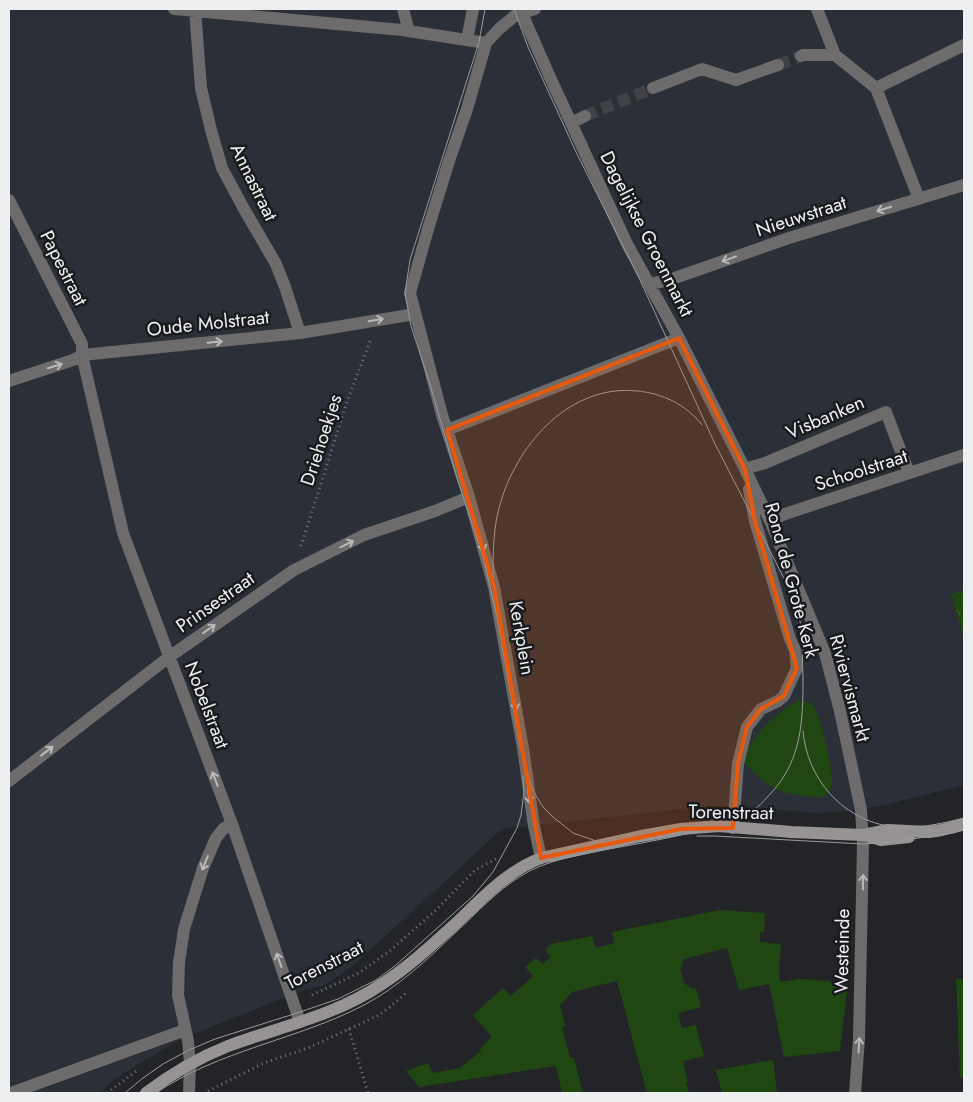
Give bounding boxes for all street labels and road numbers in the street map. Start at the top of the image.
street label: Annastraat [224,139,285,226]
street label: Dagelijkse Groenmarkt [593,146,701,322]
street label: Nieuwstraat [752,189,850,243]
street label: Papestraat [34,226,95,311]
street label: Oude Molstraat [145,303,271,343]
street label: Visbanken [782,388,868,446]
street label: Driehoekjes [294,390,349,489]
street label: Schoolstraat [811,442,911,498]
street label: Rond de Grote Kerk [758,499,826,661]
street label: Prinsestraat [170,565,260,639]
street label: Kerkplein [502,599,542,677]
street label: Riviervismarkt [823,631,877,745]
street label: Nobelstraat [178,657,236,753]
street label: Torenstraat [688,798,774,826]
street label: Westeinde [828,908,856,994]
street label: Torenstraat [280,934,368,996]

